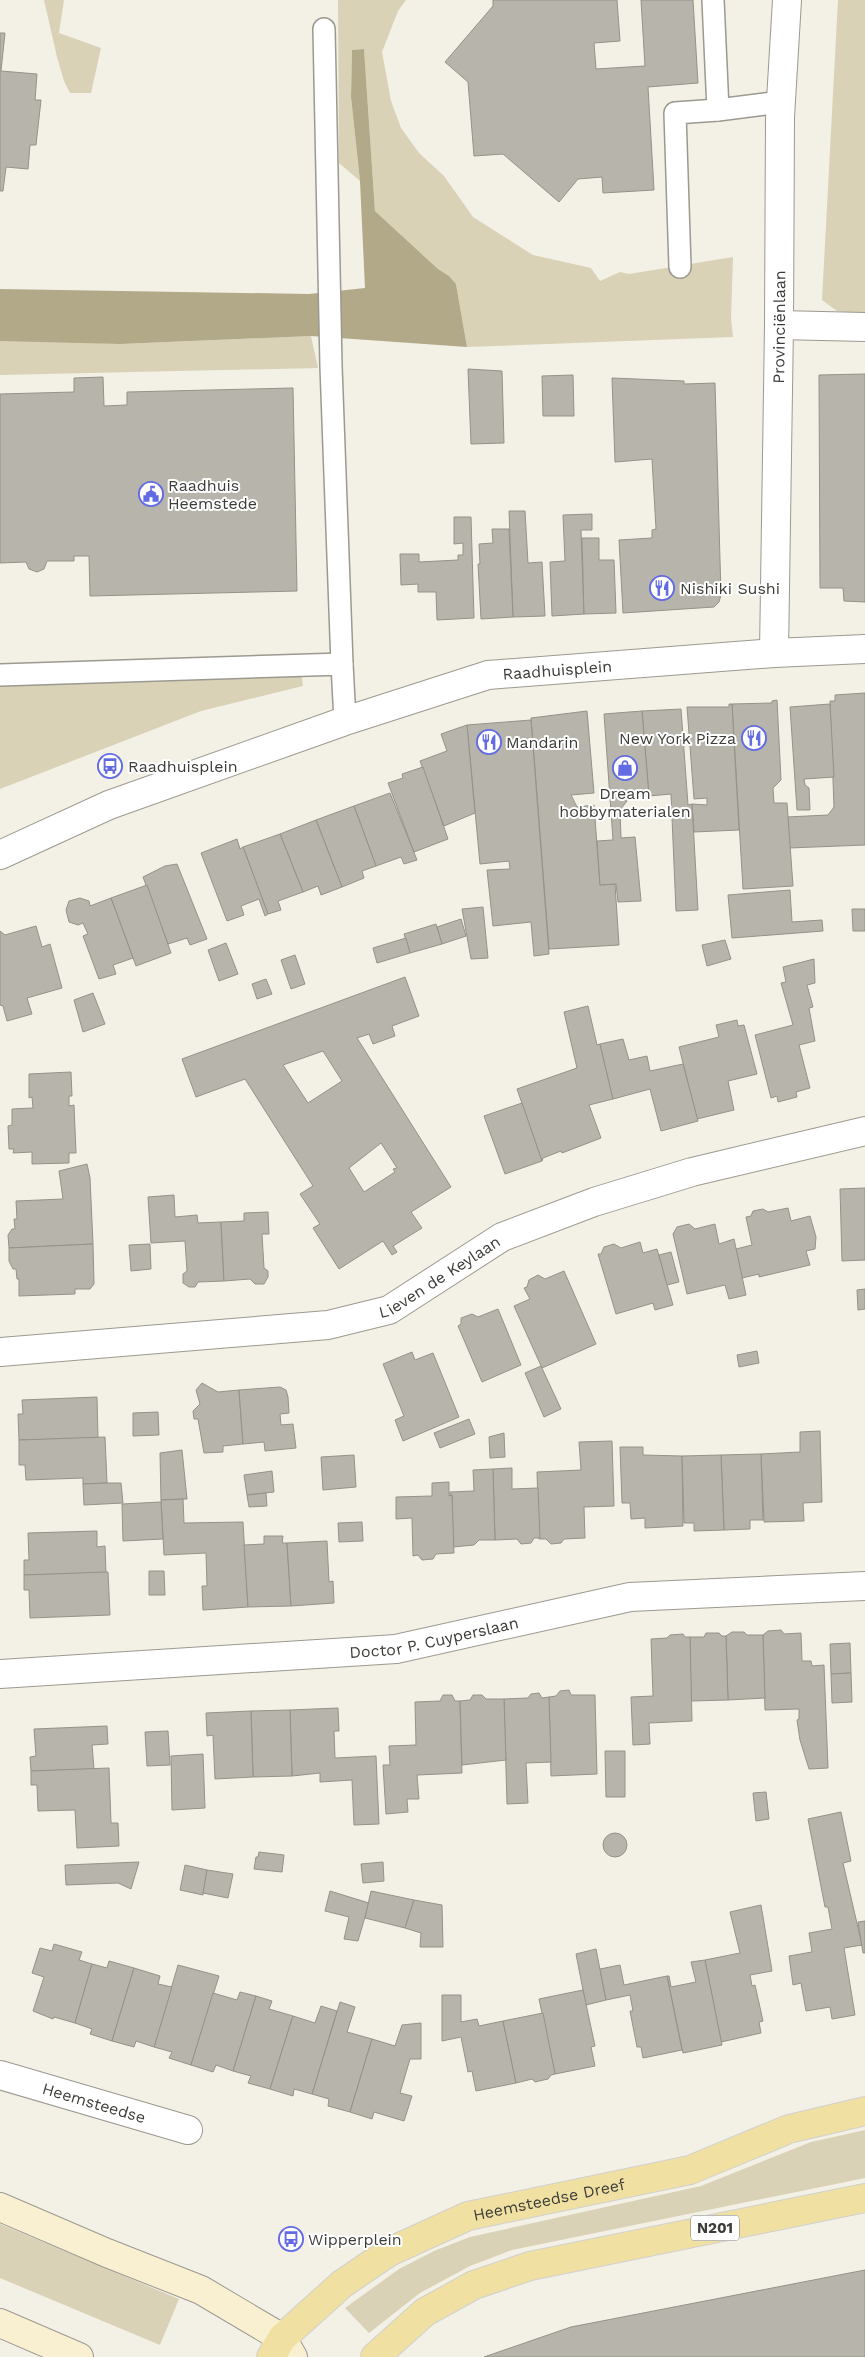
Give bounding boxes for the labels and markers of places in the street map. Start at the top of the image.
place label: Raadhuis Heemstede [168,476,257,513]
public building icon: Raadhuis Heemstede [138,481,164,507]
restaurant icon: Nishiki Sushi [649,575,675,601]
place label: Nishiki Sushi [680,579,780,598]
restaurant icon: New York Pizza [741,725,767,751]
restaurant icon: Mandarin [476,729,502,755]
place label: New York Pizza [619,729,736,748]
place label: Mandarin [506,733,578,752]
bus stop icon: Raadhuisplein [97,753,123,779]
shop icon: Dream hobbymaterialen [612,755,638,781]
place label: Raadhuisplein [128,757,238,776]
place label: Dream hobbymaterialen [559,784,691,821]
bus stop icon: Wipperplein [278,2226,304,2252]
place label: Wipperplein [308,2230,402,2249]

